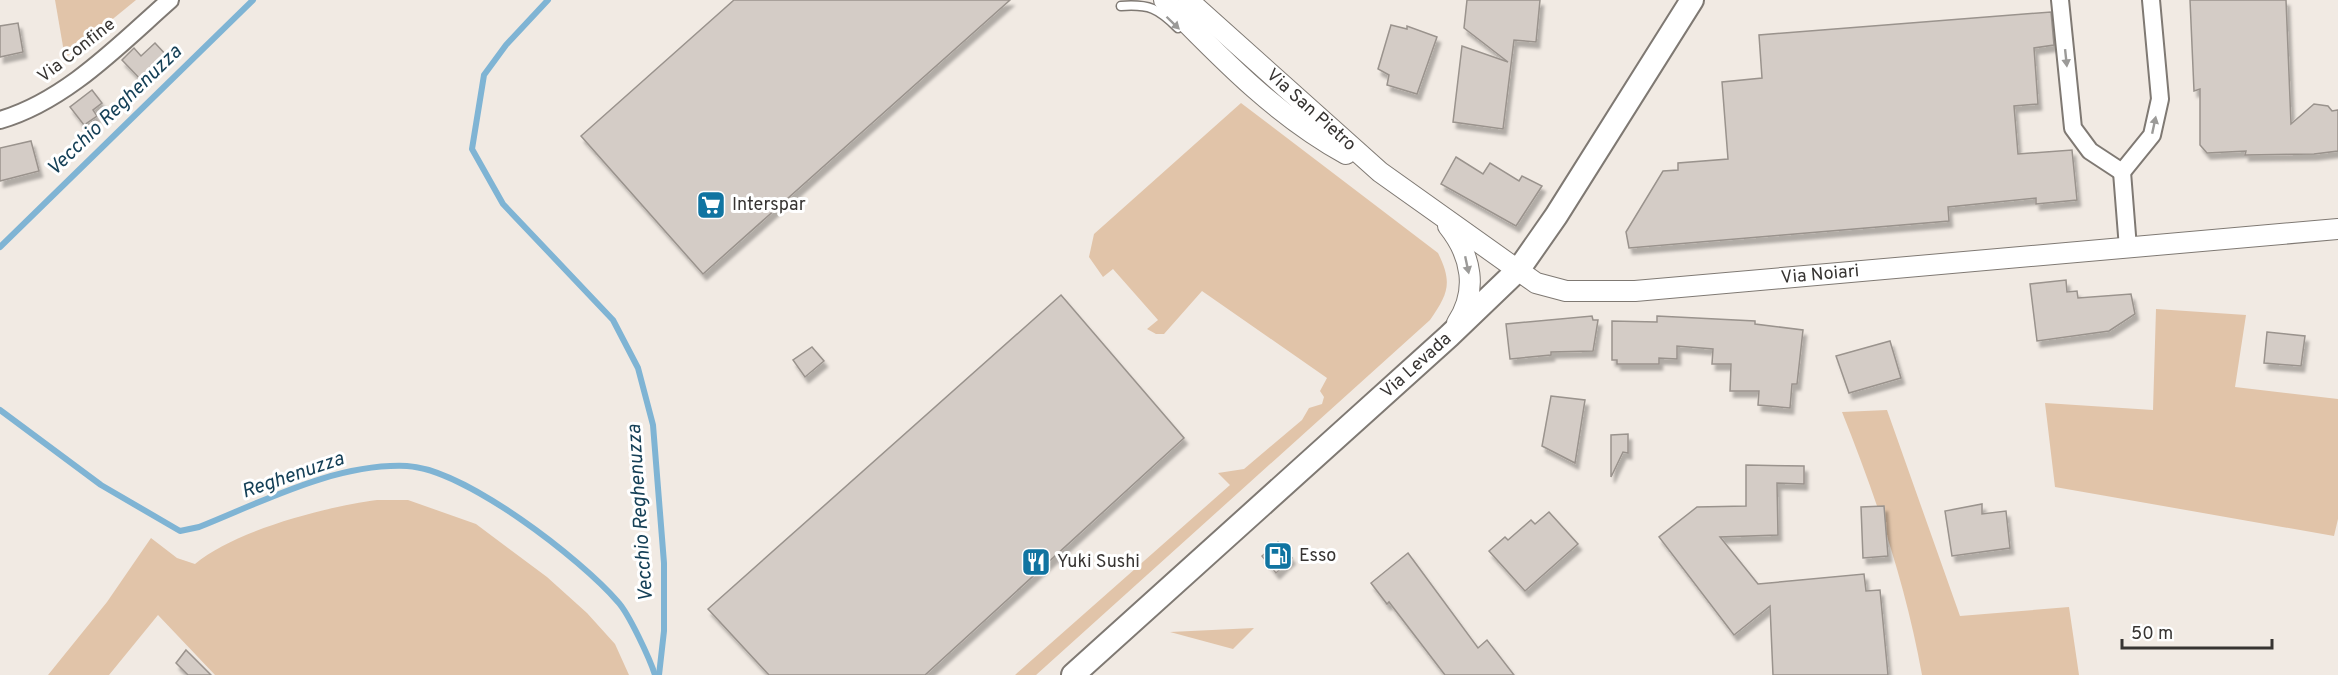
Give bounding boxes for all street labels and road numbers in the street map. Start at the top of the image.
street label: Via Confine [33,13,121,89]
street label: Via San Pietro [1261,64,1361,156]
street label: Via Noiari [1780,260,1860,290]
street label: Via Levada [1376,328,1456,404]

